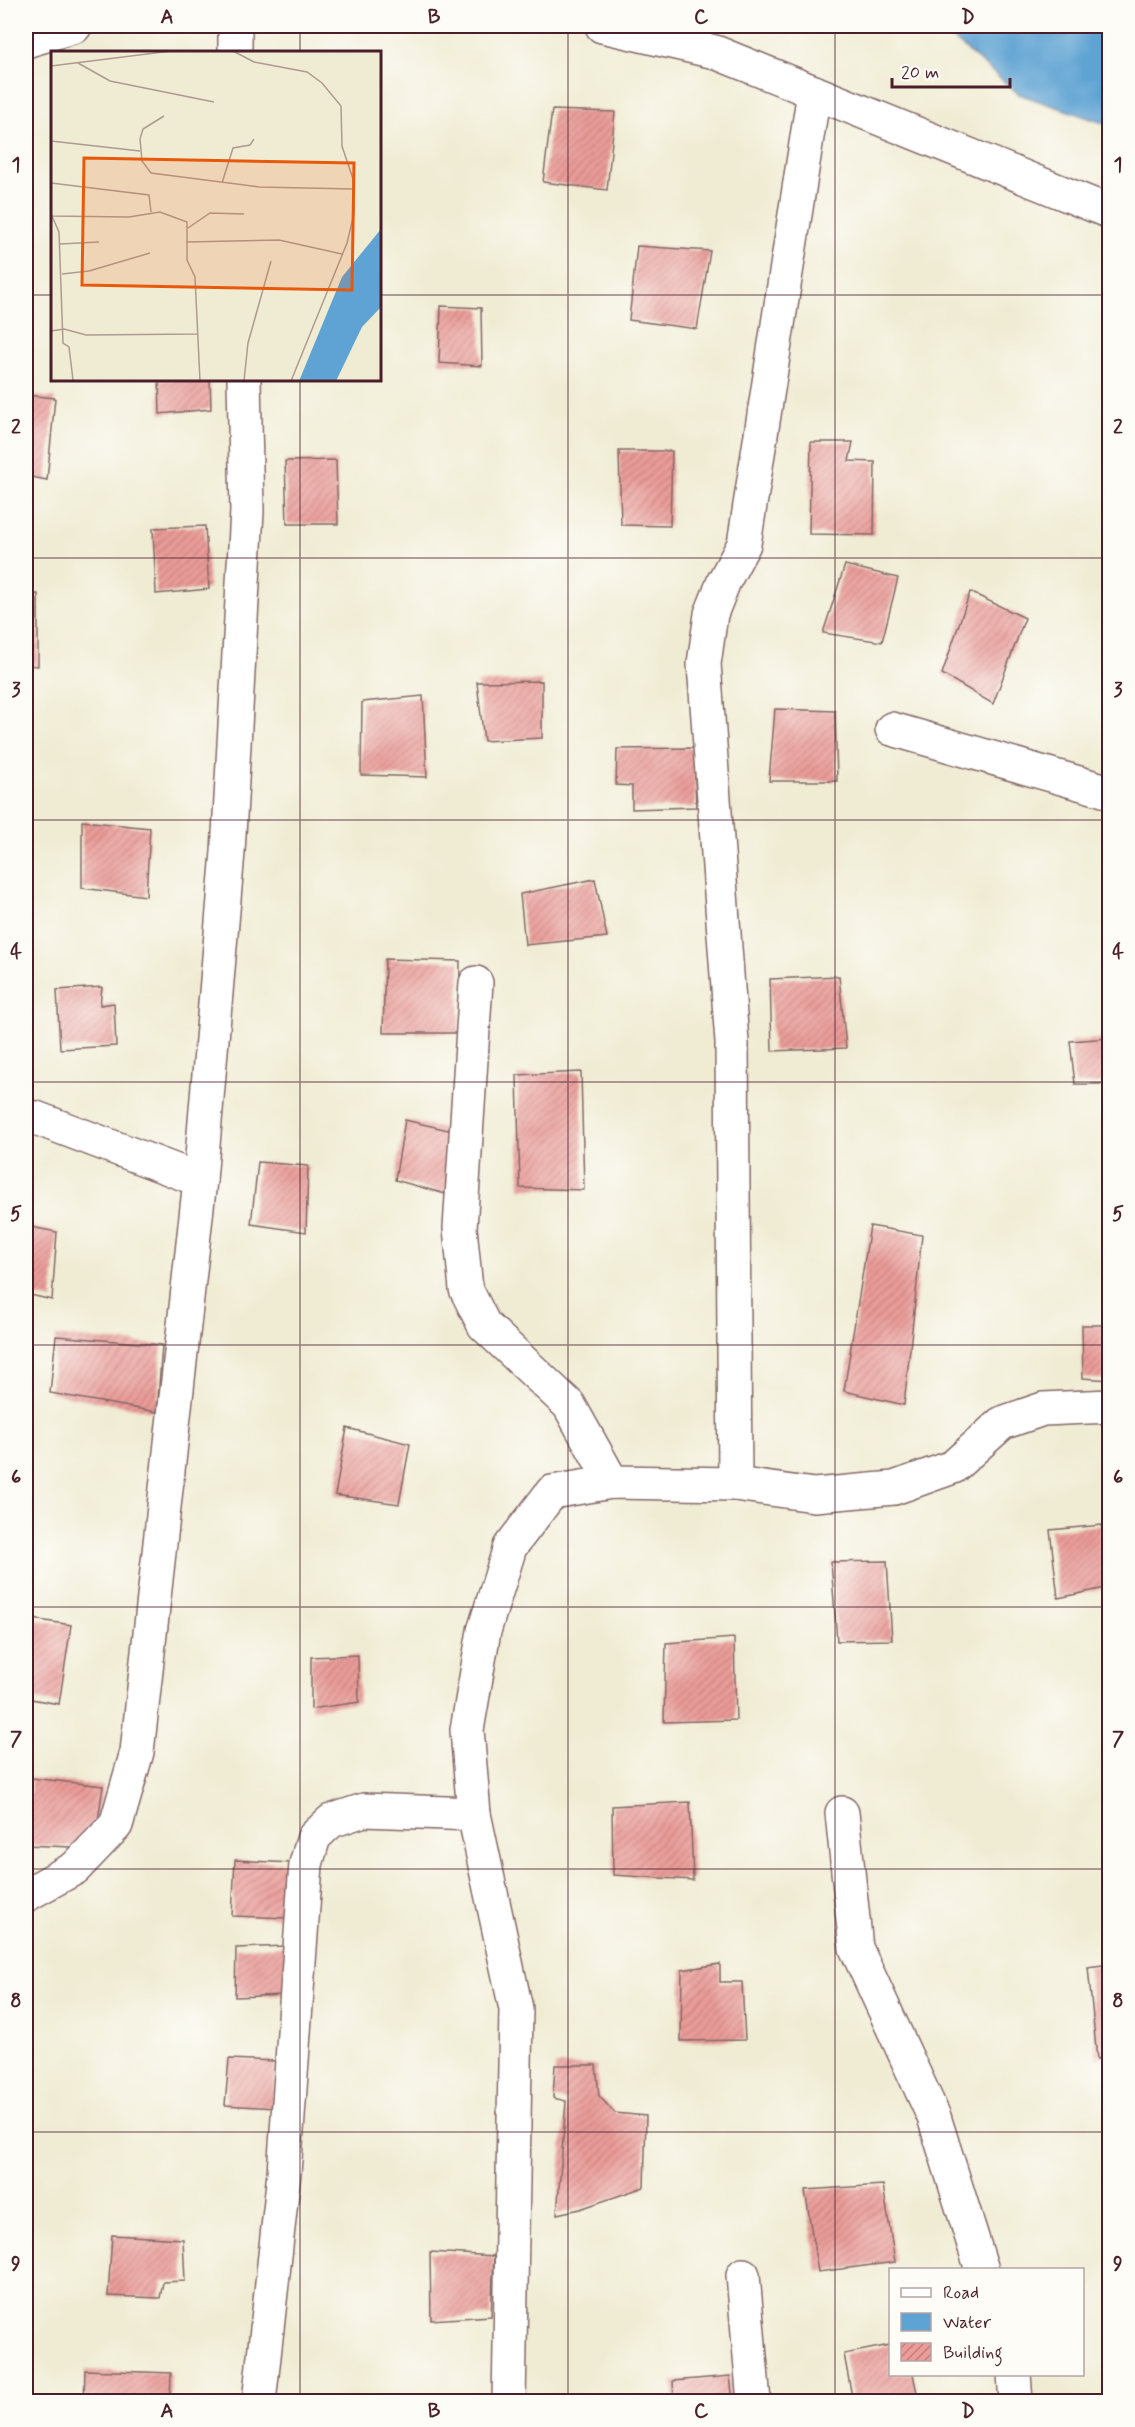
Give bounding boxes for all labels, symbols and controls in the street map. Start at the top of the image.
text: A [160,4,174,31]
text: B [428,4,441,31]
text: C [694,4,709,31]
text: D [961,4,975,31]
inset map [51,51,381,381]
scale bar [892,51,1010,89]
text: 20 m [901,61,939,85]
text: 1 [12,152,20,179]
text: 1 [1114,152,1122,179]
text: 2 [11,414,21,441]
text: 2 [1113,414,1123,441]
text: 3 [11,677,21,704]
text: 3 [1113,677,1123,704]
text: 4 [10,939,22,966]
text: 4 [1112,939,1124,966]
text: 5 [10,1201,22,1228]
text: 5 [1112,1201,1124,1228]
text: 6 [11,1464,21,1491]
text: 6 [1113,1464,1123,1491]
text: 7 [10,1726,22,1753]
text: 7 [1112,1726,1124,1753]
text: 8 [10,1988,22,2015]
text: 8 [1112,1988,1124,2015]
text: 9 [11,2251,21,2278]
text: 9 [1113,2251,1123,2278]
legend [889,2268,1084,2376]
text: Road [943,2281,979,2305]
text: Water [943,2311,992,2335]
text: Building [943,2341,1003,2367]
text: A [160,2398,174,2425]
text: B [428,2398,441,2425]
text: C [694,2398,709,2425]
text: D [961,2398,975,2425]

